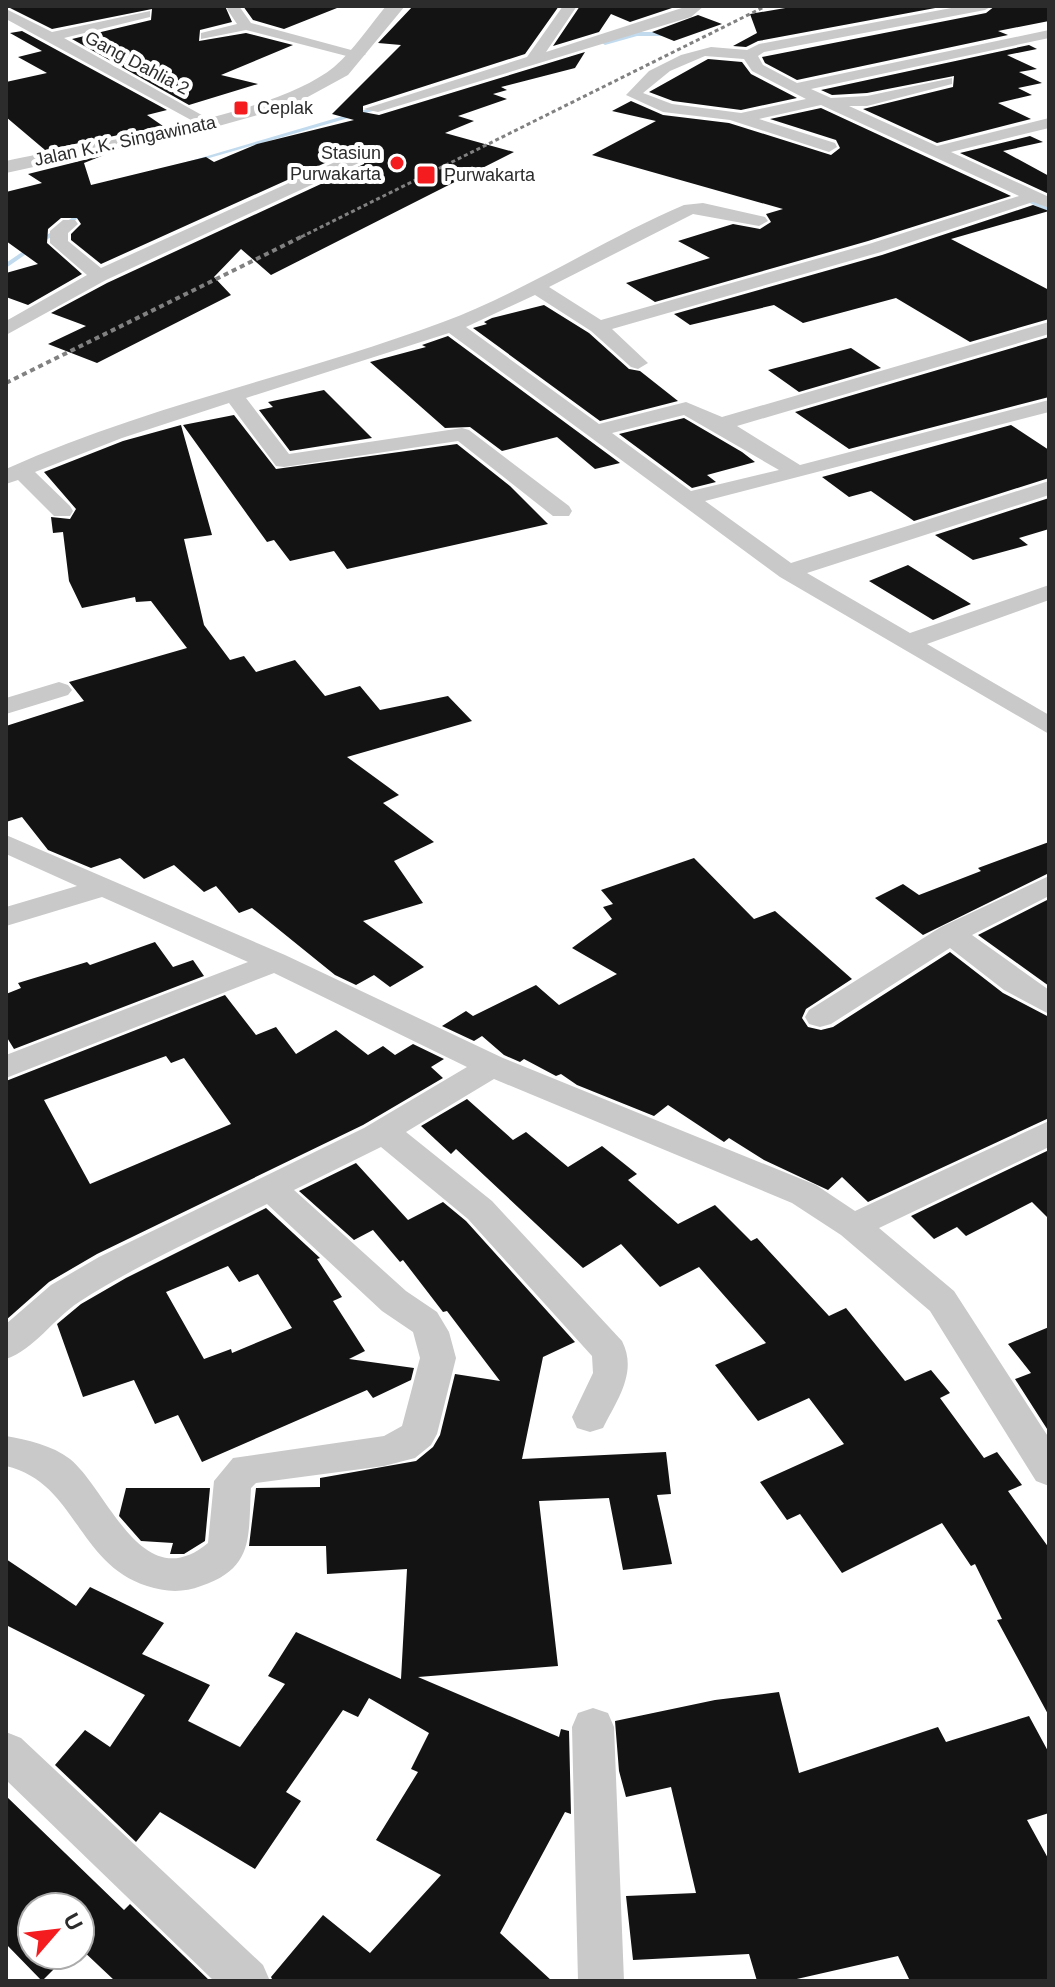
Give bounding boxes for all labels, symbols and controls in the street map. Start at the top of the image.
street label: Gang Dahlia 2 [82,27,192,99]
place label: Ceplak [257,98,314,118]
marker: Ceplak [232,99,250,117]
street label: Jalan K.K. Singawinata [32,112,219,170]
place label: Stasiun Purwakarta [290,143,382,184]
marker: Stasiun Purwakarta [388,154,406,172]
marker: Purwakarta [415,164,437,186]
place label: Purwakarta [444,165,536,185]
north arrow [16,1891,96,1971]
text: U [58,1909,88,1935]

